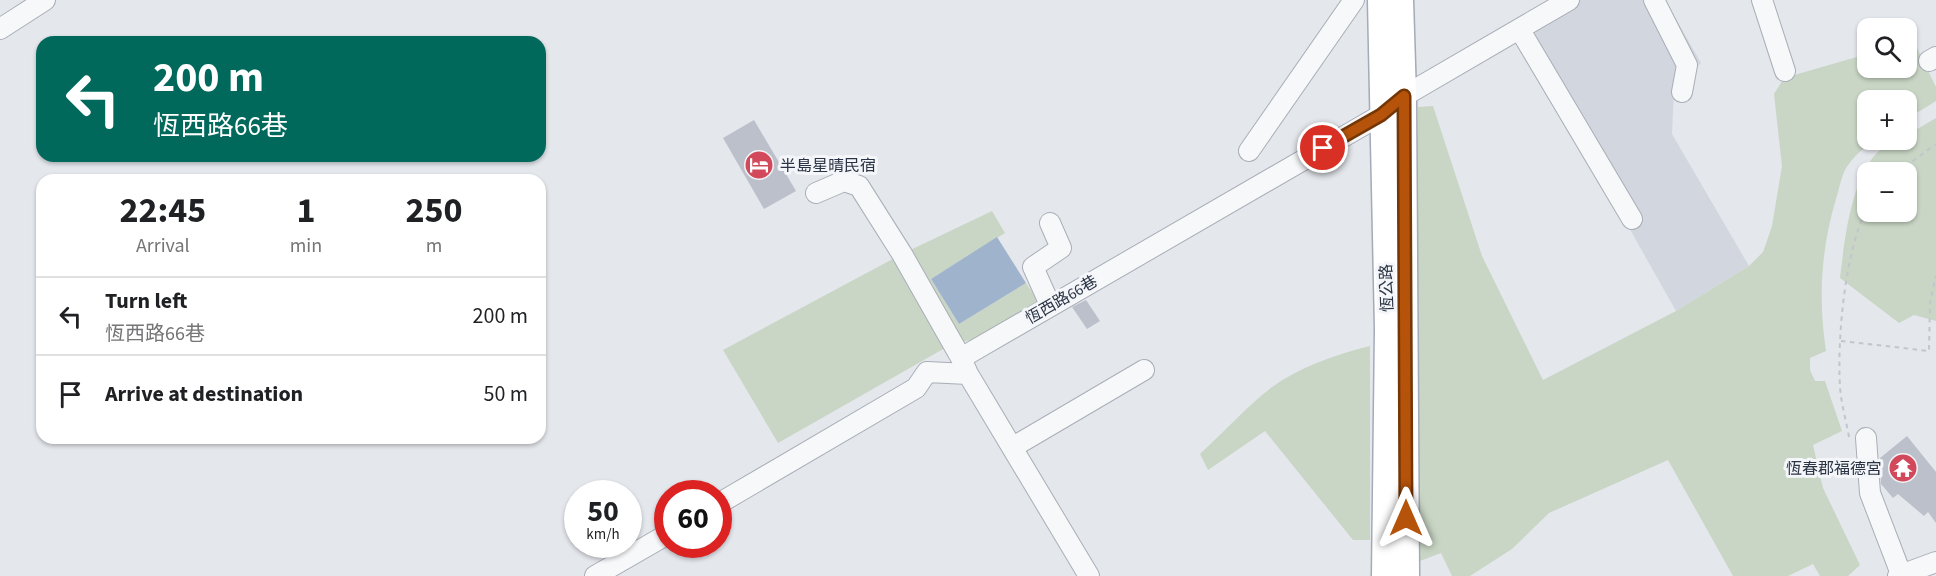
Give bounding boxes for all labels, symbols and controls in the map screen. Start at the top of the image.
map controls [1857,18,1917,222]
button: search [1857,18,1917,78]
text: 200 m [153,48,264,108]
icon: left [54,60,132,138]
button: + [1857,90,1917,150]
text: 恆西路66巷 [153,107,288,146]
pin [1297,122,1348,173]
icon: arrive [1306,131,1339,164]
hotel icon: 半島星晴民宿 [743,149,775,181]
place label: 半島星晴民宿 [780,155,876,177]
button: − [1857,162,1917,222]
text: 22:45 [119,185,206,236]
text: 1 [296,185,315,236]
text: 250 [406,185,463,236]
text: Arrival [136,232,190,260]
text: min [290,232,322,260]
text: m [426,232,442,260]
street label: 恆公路 [1375,264,1399,312]
street label: 恆西路66巷 [1021,270,1102,329]
text: Turn left [105,285,187,317]
icon: left [54,300,87,333]
text: 200 m [473,300,528,332]
text: 恆西路66巷 [105,320,205,348]
icon: arrive [54,378,87,411]
text: Arrive at destination [105,378,303,410]
text: 50 m [483,378,528,410]
temple icon: 恆春郡福德宮 [1887,452,1919,484]
place label: 恆春郡福德宮 [1786,458,1882,480]
speed limit sign: 60 [654,480,732,558]
position arrow [1374,486,1438,550]
text: 50 [587,490,619,533]
text: km/h [586,524,620,545]

